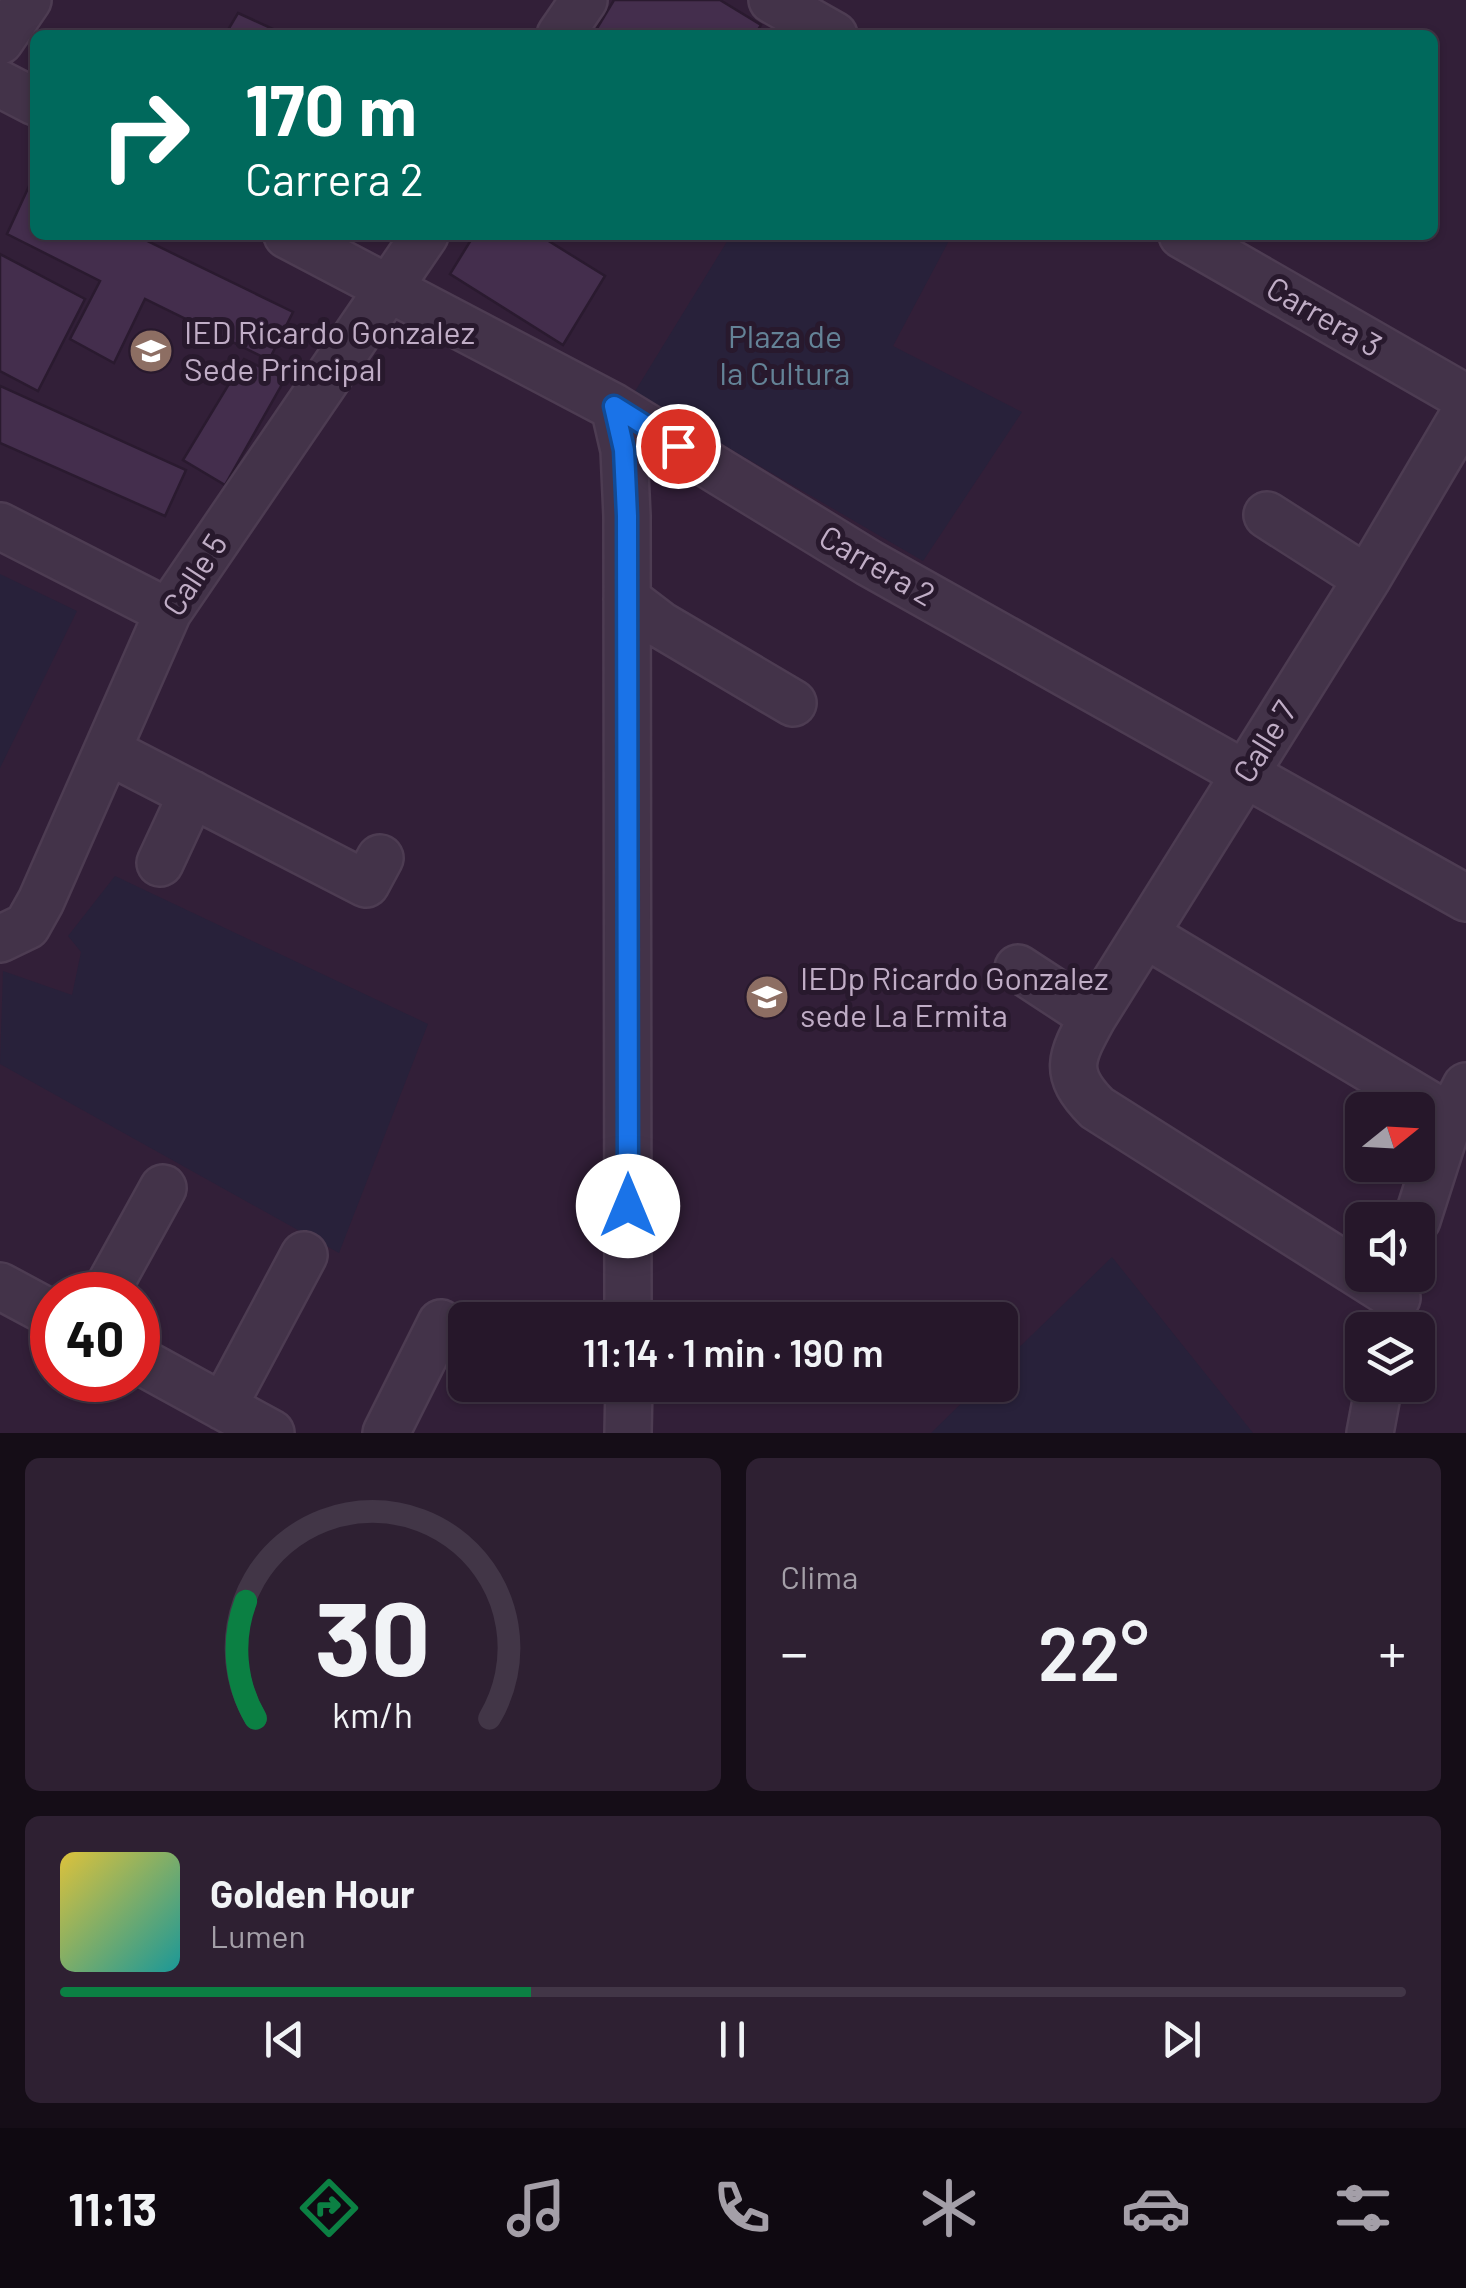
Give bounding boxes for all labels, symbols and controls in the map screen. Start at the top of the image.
text: 170 m [245,66,417,150]
icon: right [80,70,210,200]
text: Carrera 2 [245,151,424,205]
street label: Carrera 3 [1261,267,1389,363]
place label: IED Ricardo Gonzalez Sede Principal [184,312,475,387]
park label: Plaza de la Cultura [720,316,850,391]
school or university icon: IED Ricardo Gonzalez Sede Principal [128,328,174,374]
pin [636,404,721,489]
icon: arrive [651,419,706,474]
street label: Carrera 2 [813,516,943,613]
street label: Calle 5 [153,526,234,622]
street label: Calle 7 [1224,693,1303,789]
place label: IEDp Ricardo Gonzalez sede La Ermita [800,958,1109,1033]
school or university icon: IEDp Ricardo Gonzalez sede La Ermita [744,974,790,1020]
north arrow [1345,1092,1435,1182]
map controls [1345,1092,1435,1402]
position arrow [576,1154,680,1258]
button: sound [1345,1202,1435,1292]
speed limit sign: 40 [30,1272,160,1402]
button: layers [1345,1312,1435,1402]
text: 11:14 · 1 min · 190 m [583,1329,883,1375]
text: Clima [781,1557,858,1595]
text: 30 [315,1572,430,1697]
text: 22° [1038,1606,1149,1696]
text: − [781,1618,808,1684]
text: + [1378,1618,1406,1684]
text: km/h [332,1692,413,1735]
text: Golden Hour [210,1870,415,1916]
text: Lumen [210,1916,306,1954]
icon: previous [257,2012,312,2067]
icon: pause [705,2012,760,2067]
icon: next [1154,2012,1209,2067]
icon: directions [294,2173,364,2243]
icon: music [501,2173,571,2243]
icon: phone [707,2173,777,2243]
icon: climate [914,2173,984,2243]
icon: car [1121,2173,1191,2243]
icon: filters [1328,2173,1398,2243]
text: 11:13 [68,2181,157,2235]

